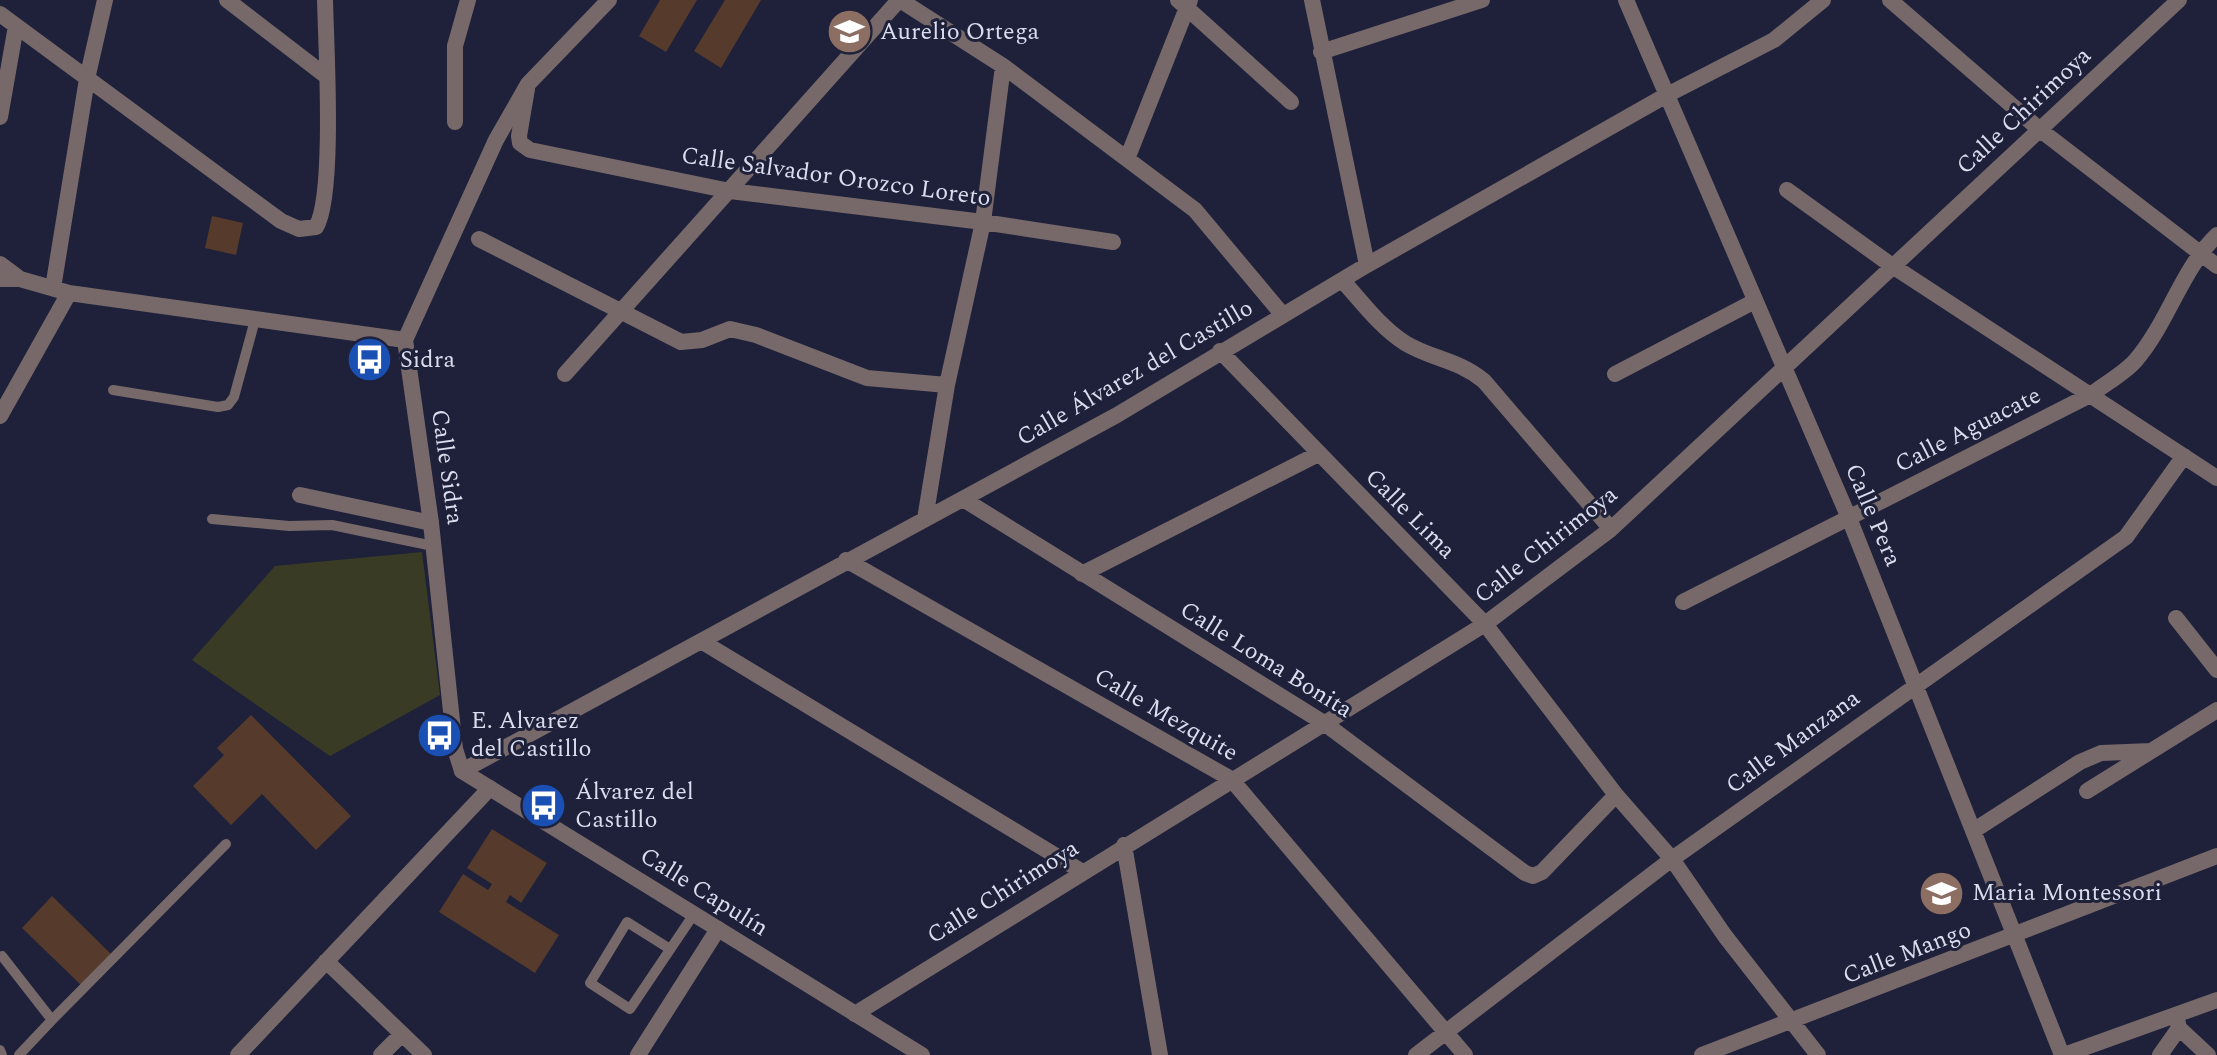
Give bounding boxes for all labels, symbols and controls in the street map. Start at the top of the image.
school or university icon: Aurelio Ortega [825,8,873,56]
place label: Aurelio Ortega [880,14,1040,50]
street label: Calle Chirimoya [1948,39,2100,183]
street label: Calle Salvador Orozco Loreto [679,137,993,217]
street label: Calle Álvarez del Castillo [1010,290,1260,456]
bus stop icon: Sidra [345,336,393,384]
place label: Sidra [400,342,455,378]
street label: Calle Aguacate [1889,378,2047,482]
street label: Calle Sidra [421,407,473,527]
street label: Calle Pera [1835,458,1911,572]
street label: Calle Lima [1356,460,1464,568]
street label: Calle Chirimoya [1467,477,1626,613]
street label: Calle Loma Bonita [1173,592,1360,728]
street label: Calle Mezquite [1087,659,1245,771]
street label: Calle Manzana [1718,681,1868,803]
place label: E. Alvarez del Castillo [471,703,591,767]
bus stop icon: E. Alvarez del Castillo [416,711,464,759]
place label: Álvarez del Castillo [575,774,694,838]
bus stop icon: Álvarez del Castillo [520,782,568,830]
street label: Calle Chirimoya [920,831,1086,953]
street label: Calle Capulín [633,838,775,946]
school or university icon: Maria Montessori [1917,869,1965,917]
place label: Maria Montessori [1972,875,2162,911]
street label: Calle Mango [1837,912,1977,994]

